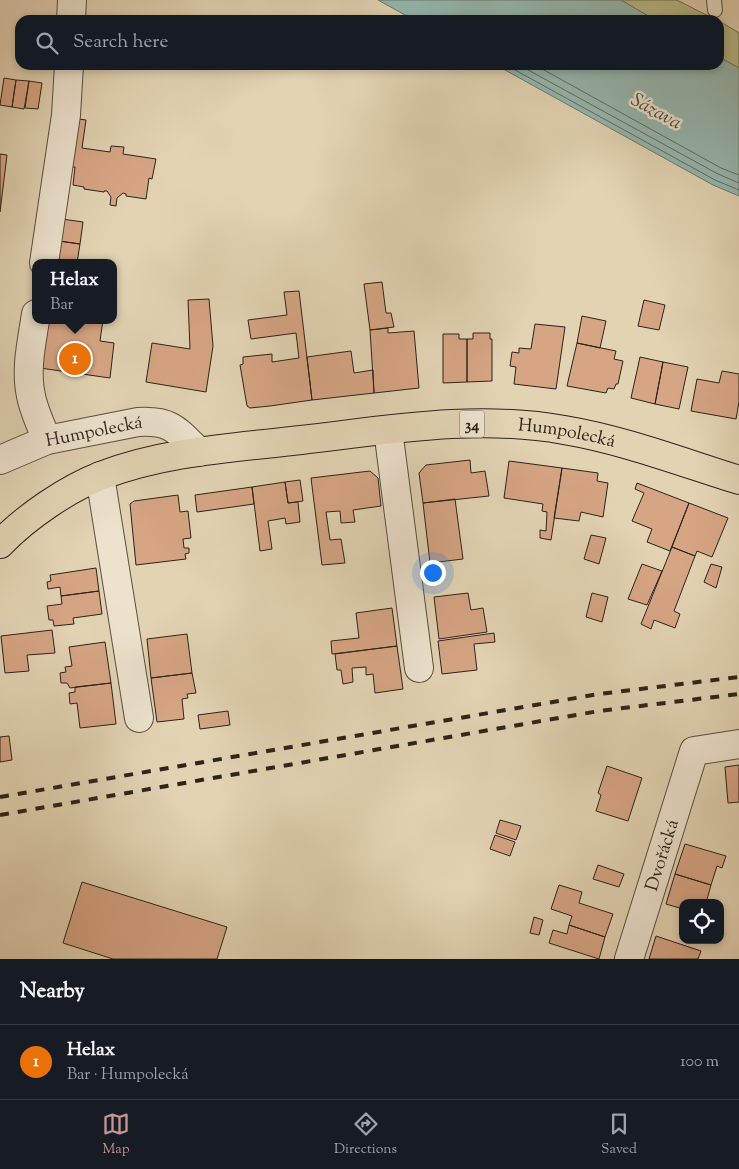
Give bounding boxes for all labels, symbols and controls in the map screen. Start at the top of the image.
search box [15,15,724,70]
icon: search [33,29,61,57]
text: Search here [73,29,168,56]
water label: Sázava [626,87,686,137]
popup [32,259,117,324]
text: Helax [50,267,99,294]
text: Bar [50,294,74,317]
pin: 1 [59,340,91,378]
road number: 34 [460,410,484,438]
street label: Humpolecká [44,411,143,455]
street label: Humpolecká [517,413,618,456]
your location [420,560,446,586]
street label: Dvořácká [640,816,687,895]
map controls [679,899,724,944]
button: locate [679,899,724,944]
text: Nearby [20,977,85,1007]
text: Helax [67,1037,115,1064]
text: 1 [33,1051,39,1074]
text: 100 m [680,1051,719,1074]
text: Bar · Humpolecká [67,1064,189,1087]
tab: Map [102,1110,130,1160]
tab: Directions [334,1110,397,1160]
tab: Saved [601,1110,637,1160]

